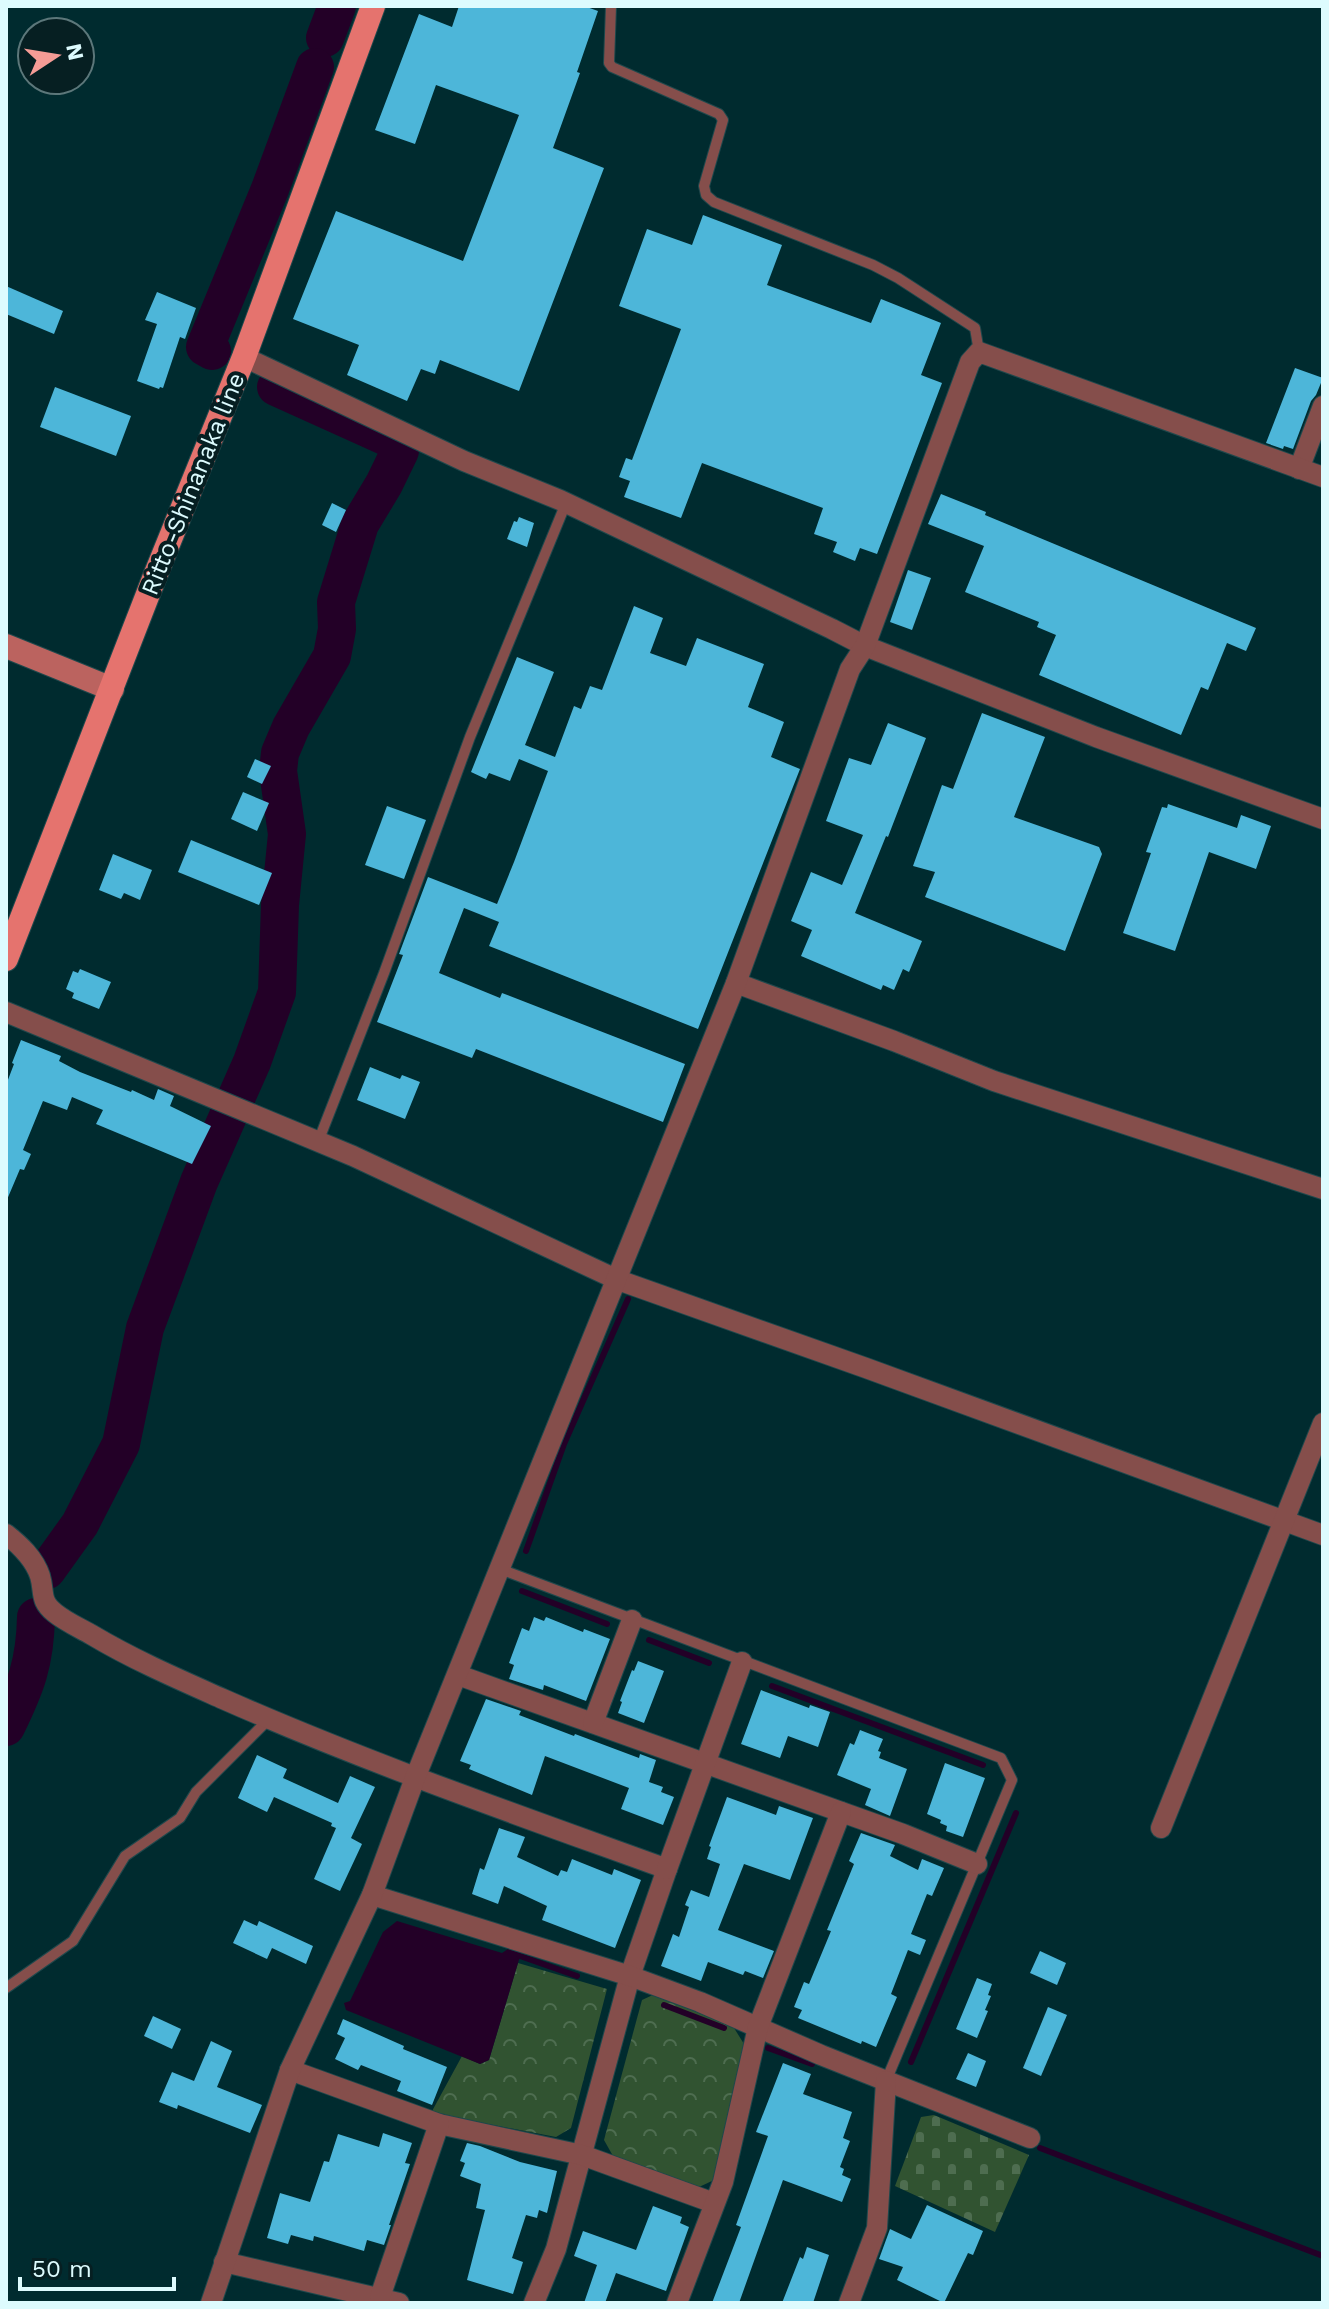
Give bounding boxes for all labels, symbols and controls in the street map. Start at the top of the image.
north arrow [16,16,96,96]
text: N [61,41,89,63]
street label: Ritto-Shinanaka line [136,369,250,599]
scale bar [20,2241,174,2291]
text: 50 m [32,2255,92,2283]

